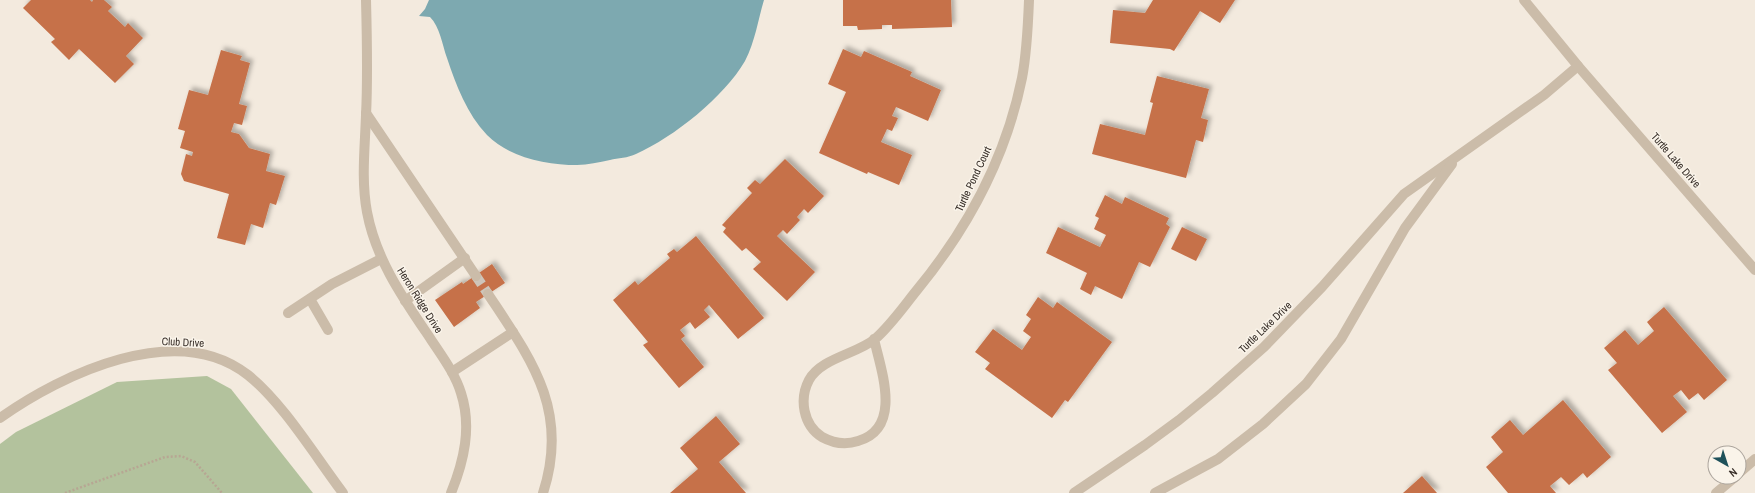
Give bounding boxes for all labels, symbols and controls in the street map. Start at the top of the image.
street label: Turtle Lake Drive [1648,130,1704,190]
street label: Turtle Pond Court [952,144,994,214]
street label: Heron Ridge Drive [394,264,446,336]
street label: Turtle Lake Drive [1236,298,1294,356]
street label: Club Drive [161,334,205,350]
north arrow [1707,445,1747,485]
text: N [1726,465,1740,480]

